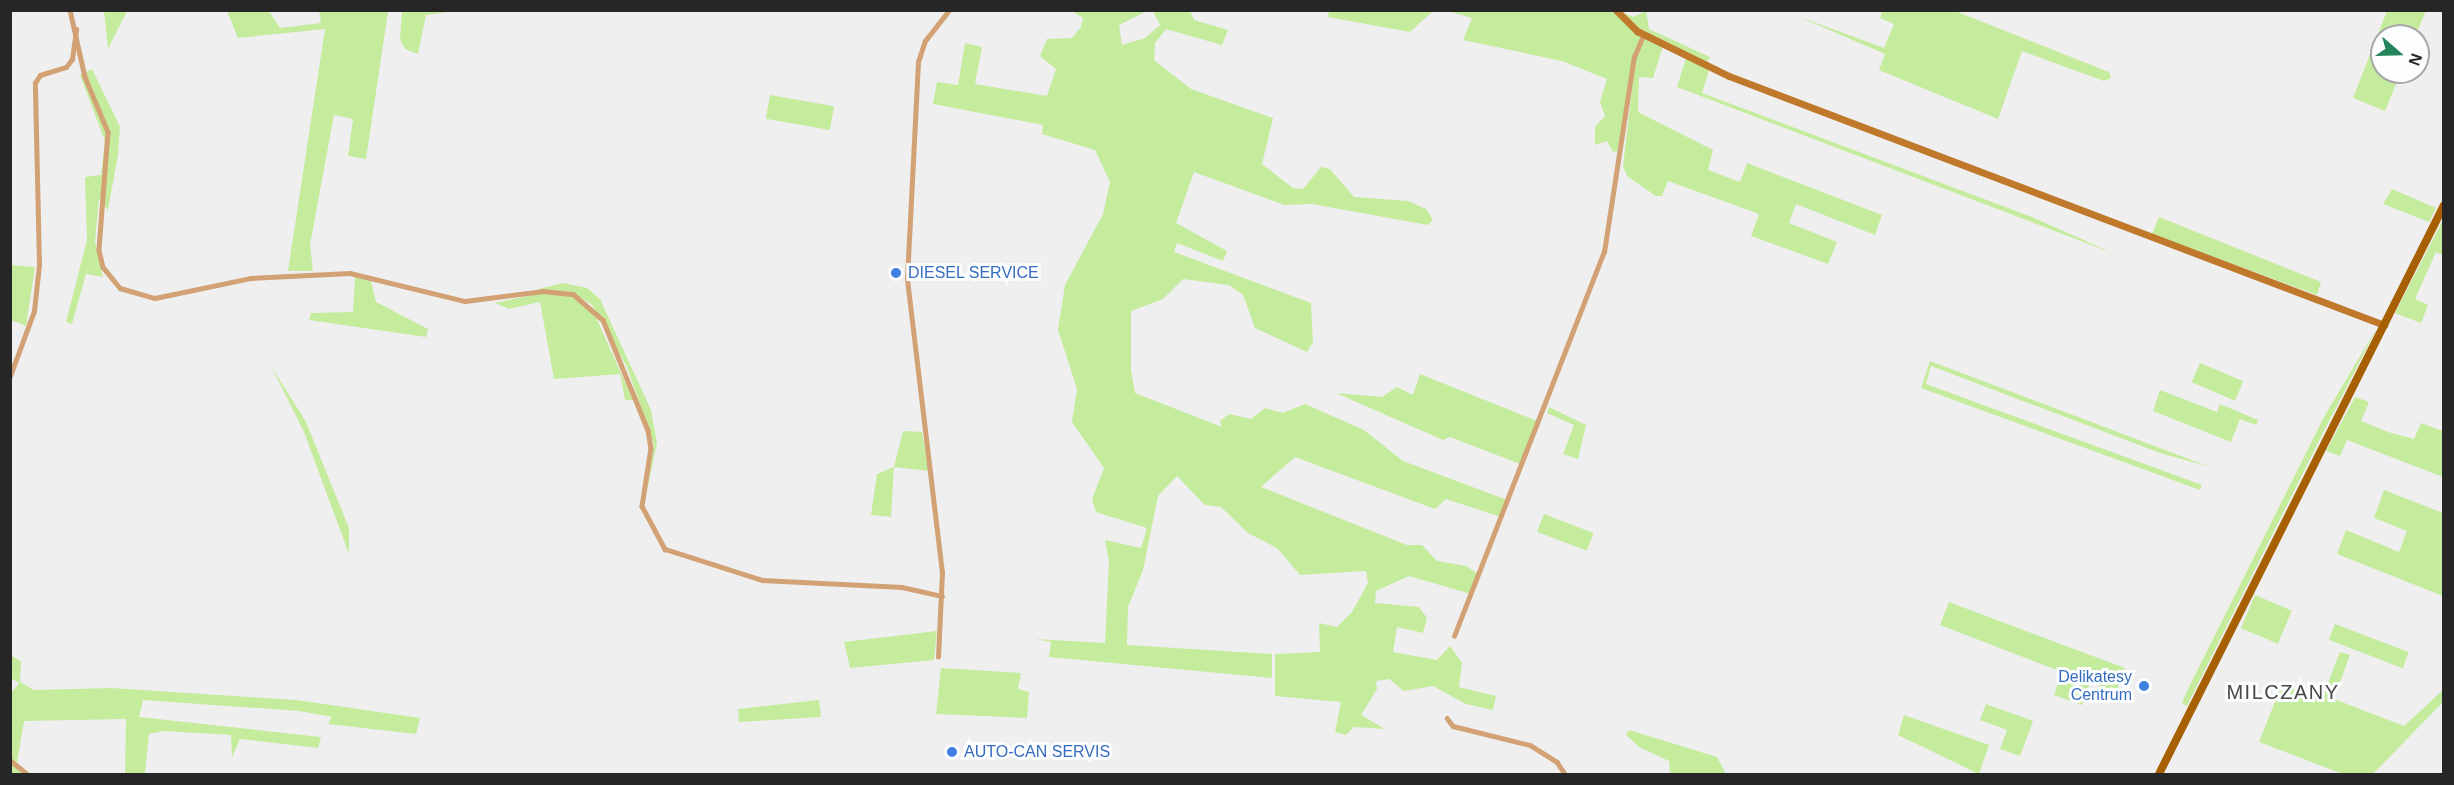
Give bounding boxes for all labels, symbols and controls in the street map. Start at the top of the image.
north arrow [2370,24,2430,84]
text: N [2406,51,2425,68]
place label: DIESEL SERVICE [908,263,1039,283]
marker: DIESEL SERVICE [889,266,903,280]
place label: Delikatesy Centrum [2058,667,2132,705]
marker: Delikatesy Centrum [2137,679,2151,693]
district label: MILCZANY [2226,680,2340,704]
place label: AUTO-CAN SERVIS [964,742,1110,762]
marker: AUTO-CAN SERVIS [945,745,959,759]

